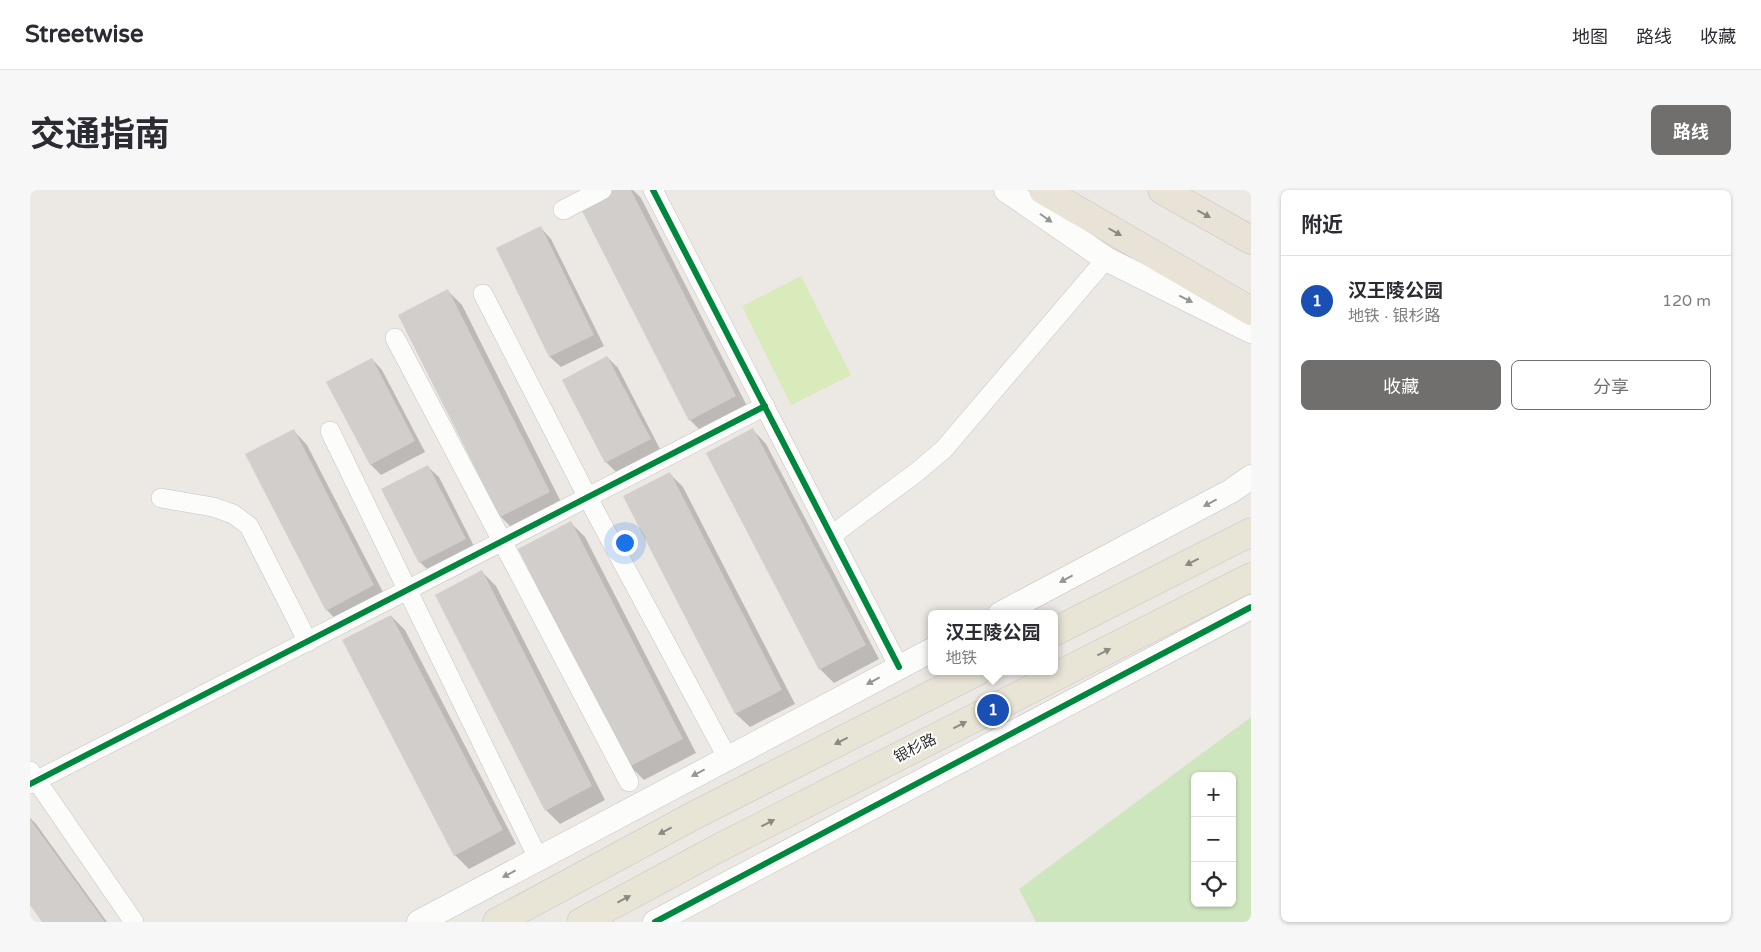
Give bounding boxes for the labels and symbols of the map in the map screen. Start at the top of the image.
one-way arrow [1197,210,1212,218]
one-way arrow [1039,213,1053,223]
one-way arrow [1109,228,1122,237]
one-way arrow [1179,296,1193,304]
one-way arrow [1203,499,1217,507]
your location [612,530,638,556]
one-way arrow [1185,558,1199,566]
one-way arrow [1059,575,1074,583]
one-way arrow [1097,648,1112,656]
one-way arrow [866,677,880,685]
pin: 1 [977,691,1009,729]
one-way arrow [952,721,967,729]
street label: 银杉路 [891,730,939,766]
one-way arrow [833,737,848,745]
one-way arrow [691,769,706,777]
one-way arrow [761,819,775,827]
one-way arrow [658,827,672,836]
one-way arrow [502,870,516,878]
one-way arrow [617,895,632,903]

